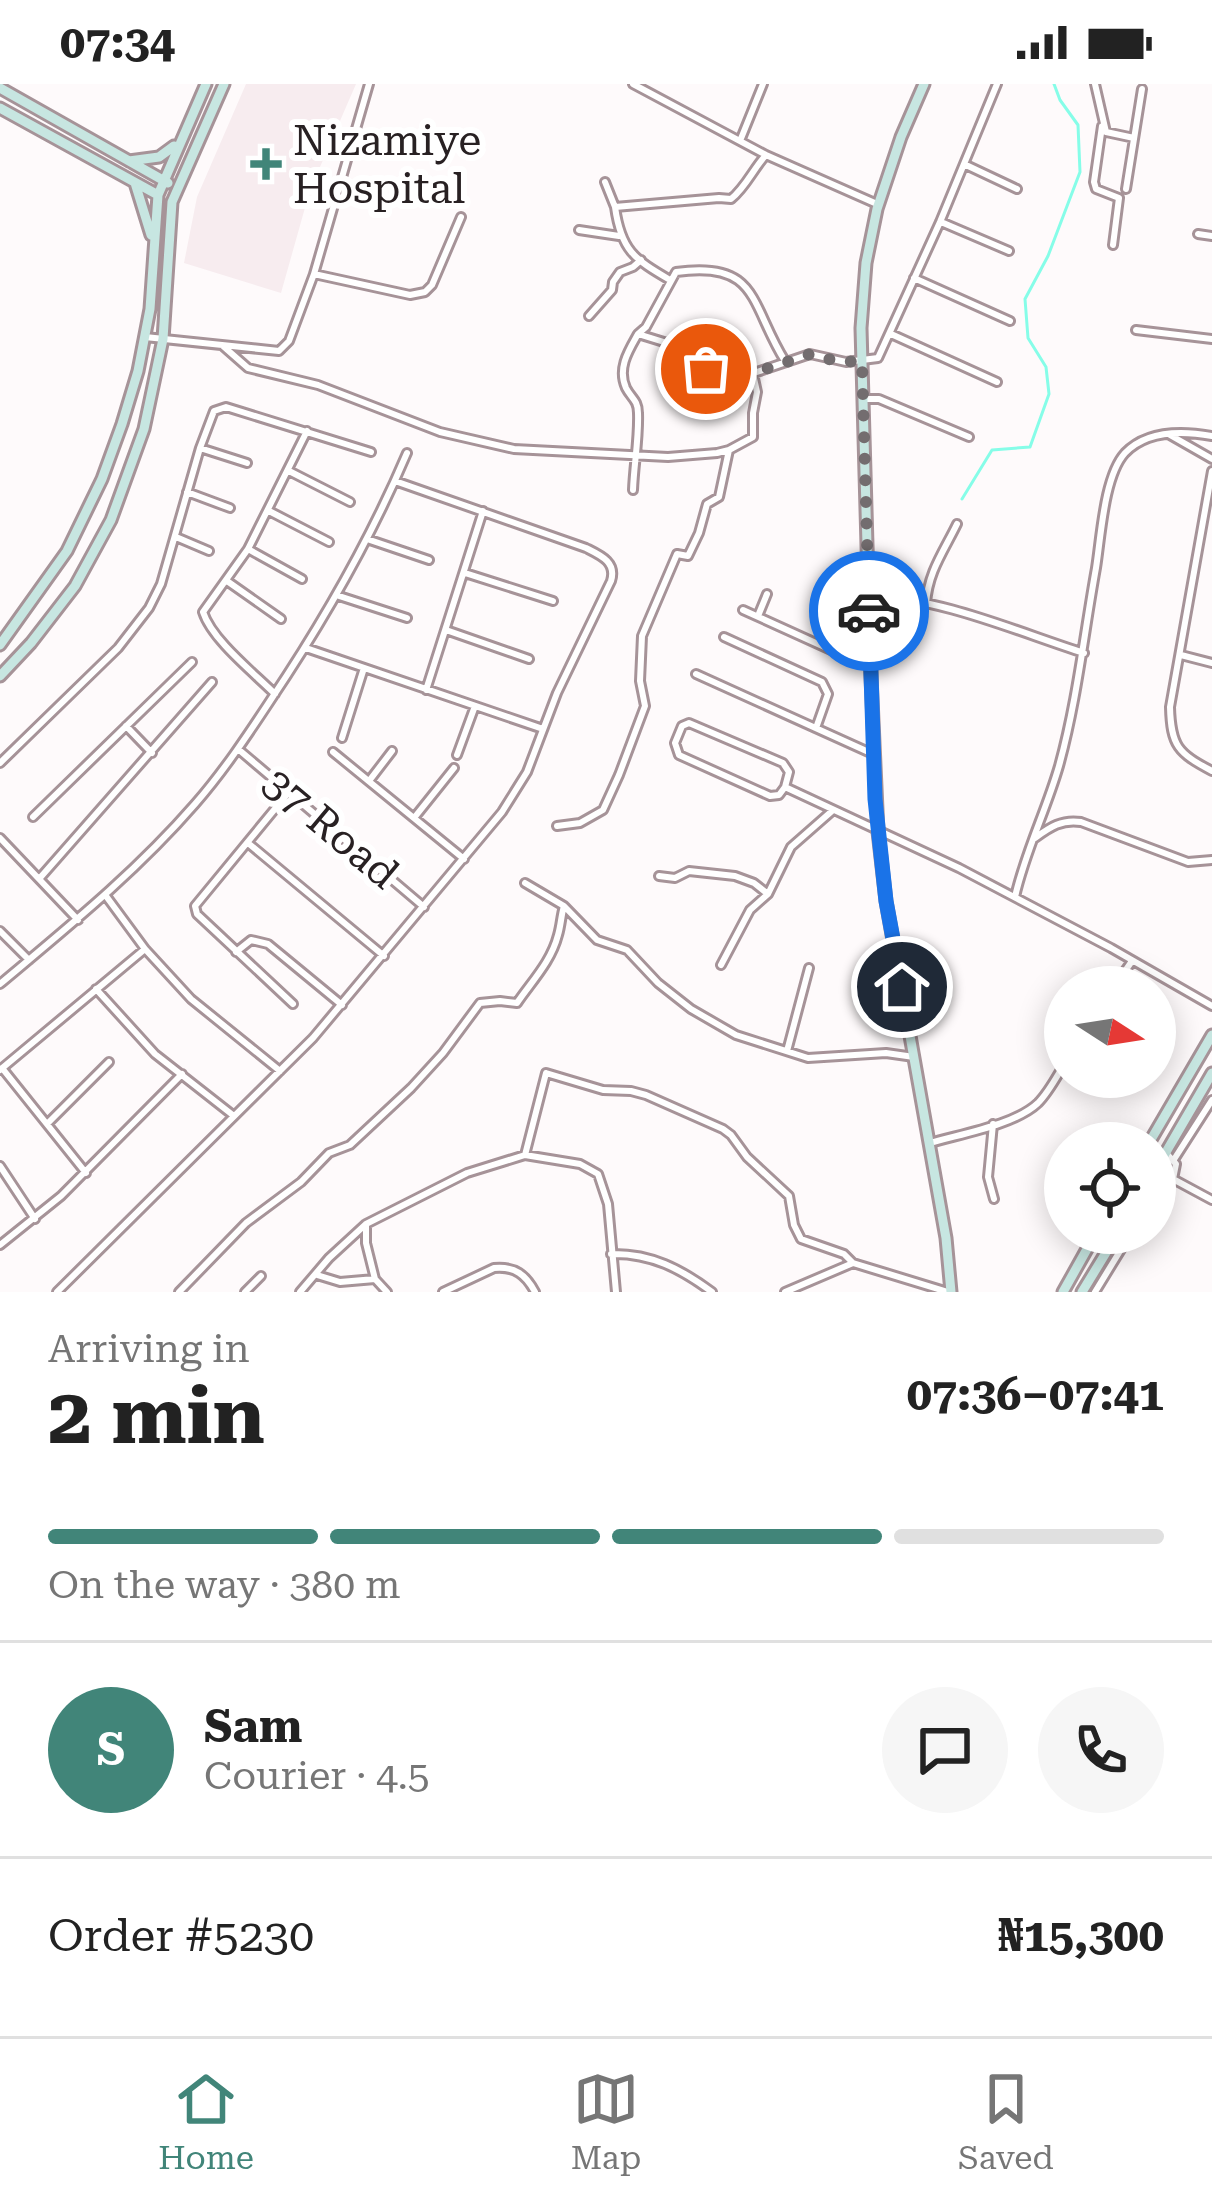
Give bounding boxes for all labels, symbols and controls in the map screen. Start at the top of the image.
text: 07:34 [60,16,175,69]
place label: Nizamiye Hospital [293,116,481,213]
marker: Nizamiye Hospital [250,148,282,180]
pin [655,318,757,420]
icon: bag [673,336,739,402]
courier [809,551,929,671]
icon: car [836,578,902,644]
street label: 37 Road [254,758,408,899]
pin [851,936,953,1038]
icon: home [869,954,935,1020]
north arrow [1044,966,1176,1098]
map controls [1044,966,1176,1254]
button: locate [1044,1122,1176,1254]
text: Arriving in [48,1326,250,1372]
text: 07:36–07:41 [907,1368,1164,1421]
text: 2 min [48,1371,265,1462]
text: On the way · 380 m [48,1562,400,1608]
button: chat [882,1687,1008,1813]
button: phone [1038,1687,1164,1813]
text: Sam [204,1700,302,1753]
text: S [97,1723,125,1776]
text: Courier · 4.5 [204,1753,430,1799]
text: Order #5230 [48,1909,314,1962]
text: ₦15,300 [998,1909,1164,1962]
tab: Home [158,2066,254,2177]
tab: Map [571,2066,641,2177]
tab: Saved [958,2066,1054,2177]

